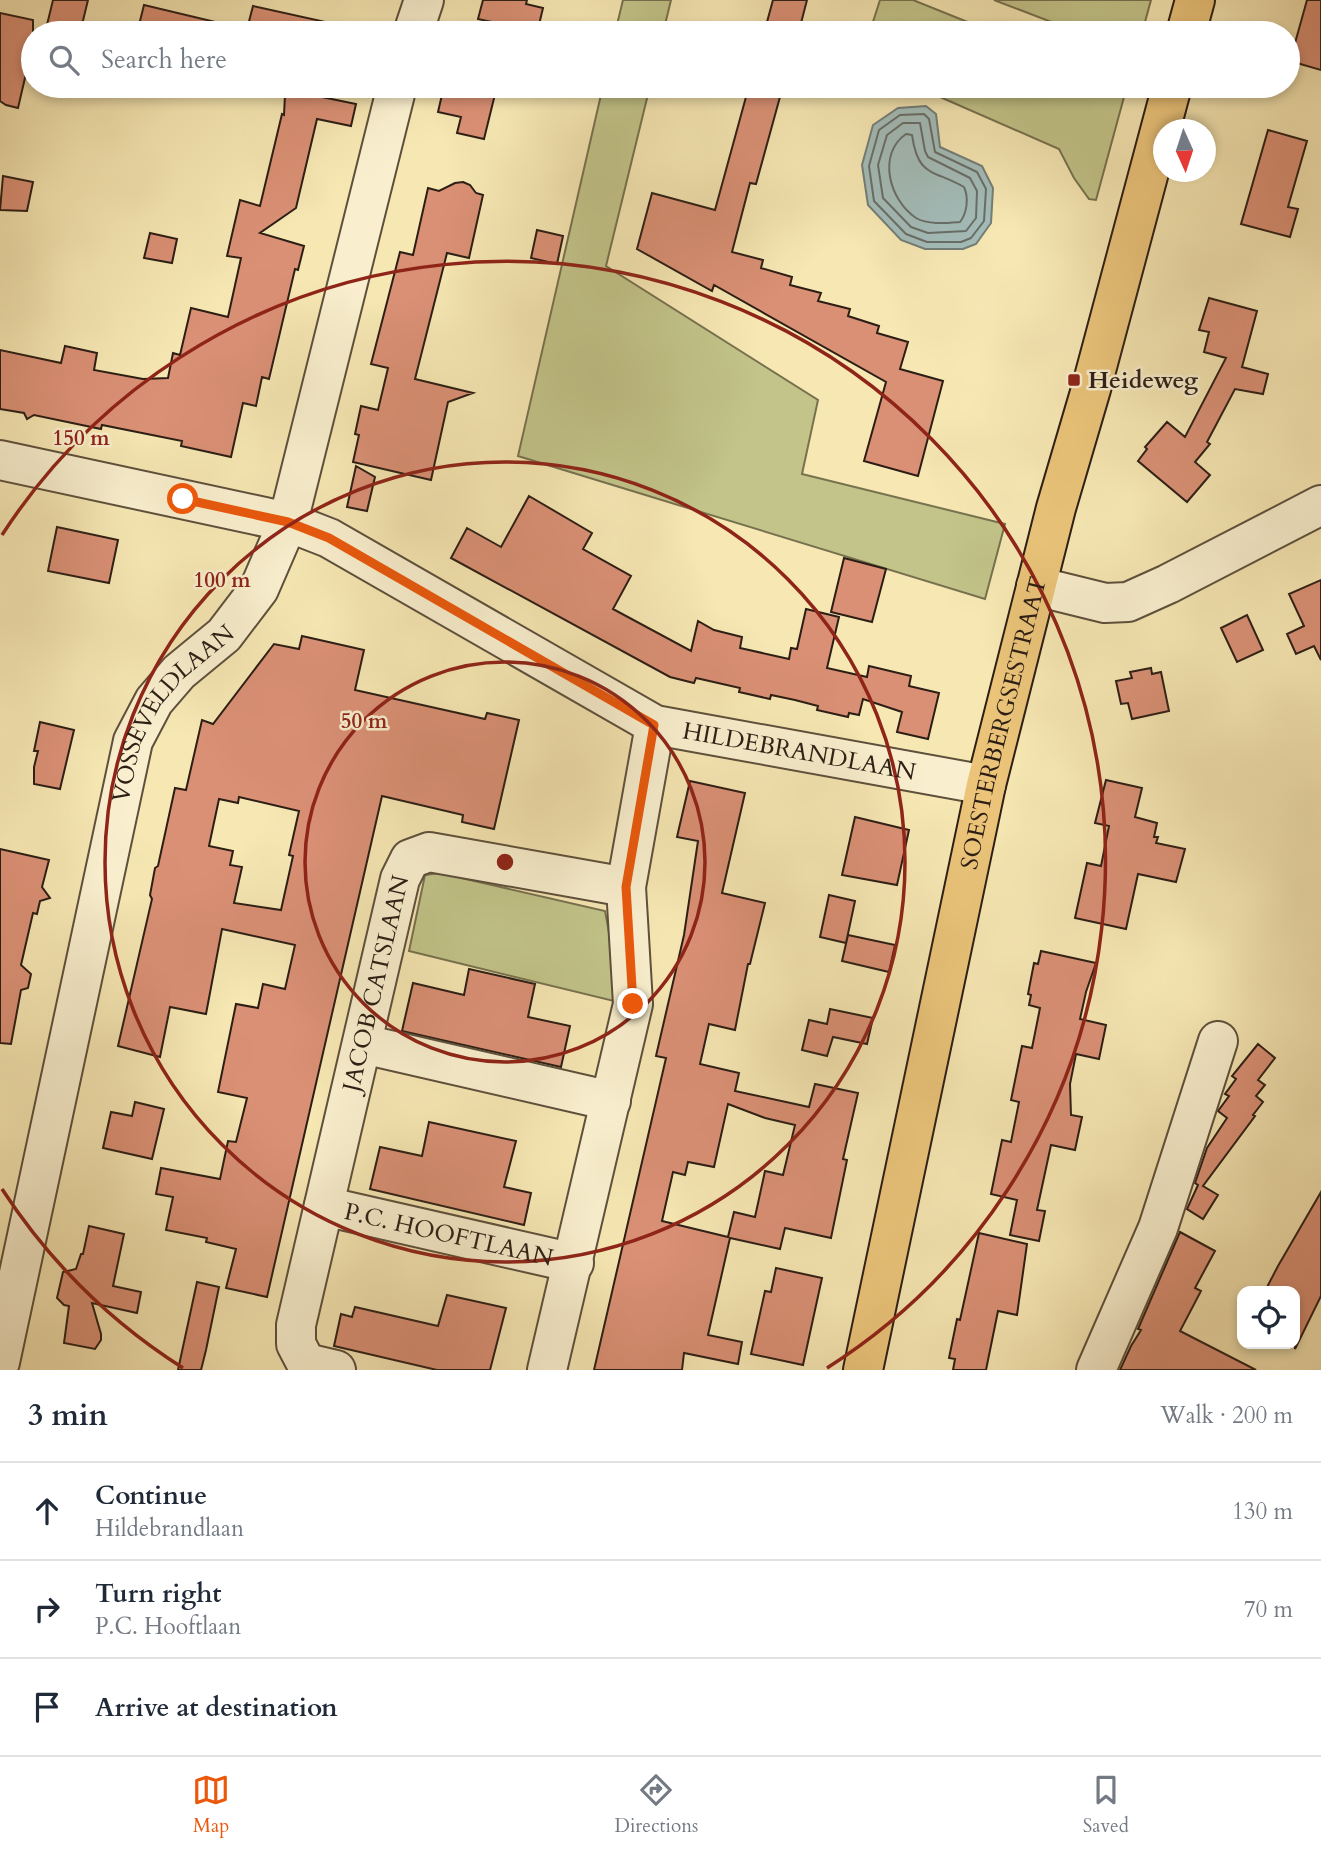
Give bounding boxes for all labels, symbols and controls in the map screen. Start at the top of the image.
search box [21,21,1300,98]
icon: search [45,41,83,79]
text: Search here [101,42,227,77]
north arrow [1153,119,1216,182]
place label: Heideweg [1088,364,1199,397]
marker: Heideweg [1066,372,1082,388]
text: 150 m [52,424,110,453]
route start [167,483,198,514]
text: 100 m [193,566,251,595]
street label: SOESTERBERGSESTRAAT [953,573,1055,873]
street label: VOSSEVELDLAAN [104,617,242,806]
text: 50 m [341,707,388,736]
street label: HILDEBRANDLAAN [680,714,919,789]
centre of rings [493,850,517,874]
street label: JACOB CATSLAAN [334,872,417,1098]
route end [617,988,648,1019]
street label: P.C. HOOFTLAAN [341,1195,557,1275]
map controls [1237,1286,1300,1349]
button: locate [1237,1286,1300,1349]
text: 3 min [28,1395,108,1436]
text: Walk · 200 m [1160,1400,1293,1431]
text: Continue [95,1478,207,1513]
icon: ahead [28,1492,66,1530]
text: 130 m [1232,1496,1293,1527]
text: Hildebrandlaan [95,1513,244,1544]
text: Turn right [95,1576,222,1611]
icon: right [28,1590,66,1628]
text: 70 m [1244,1594,1293,1625]
text: P.C. Hooftlaan [95,1611,241,1642]
icon: arrive [28,1688,66,1726]
text: Arrive at destination [95,1690,338,1725]
tab: Map [192,1771,230,1839]
tab: Directions [615,1771,698,1839]
tab: Saved [1083,1771,1129,1839]

